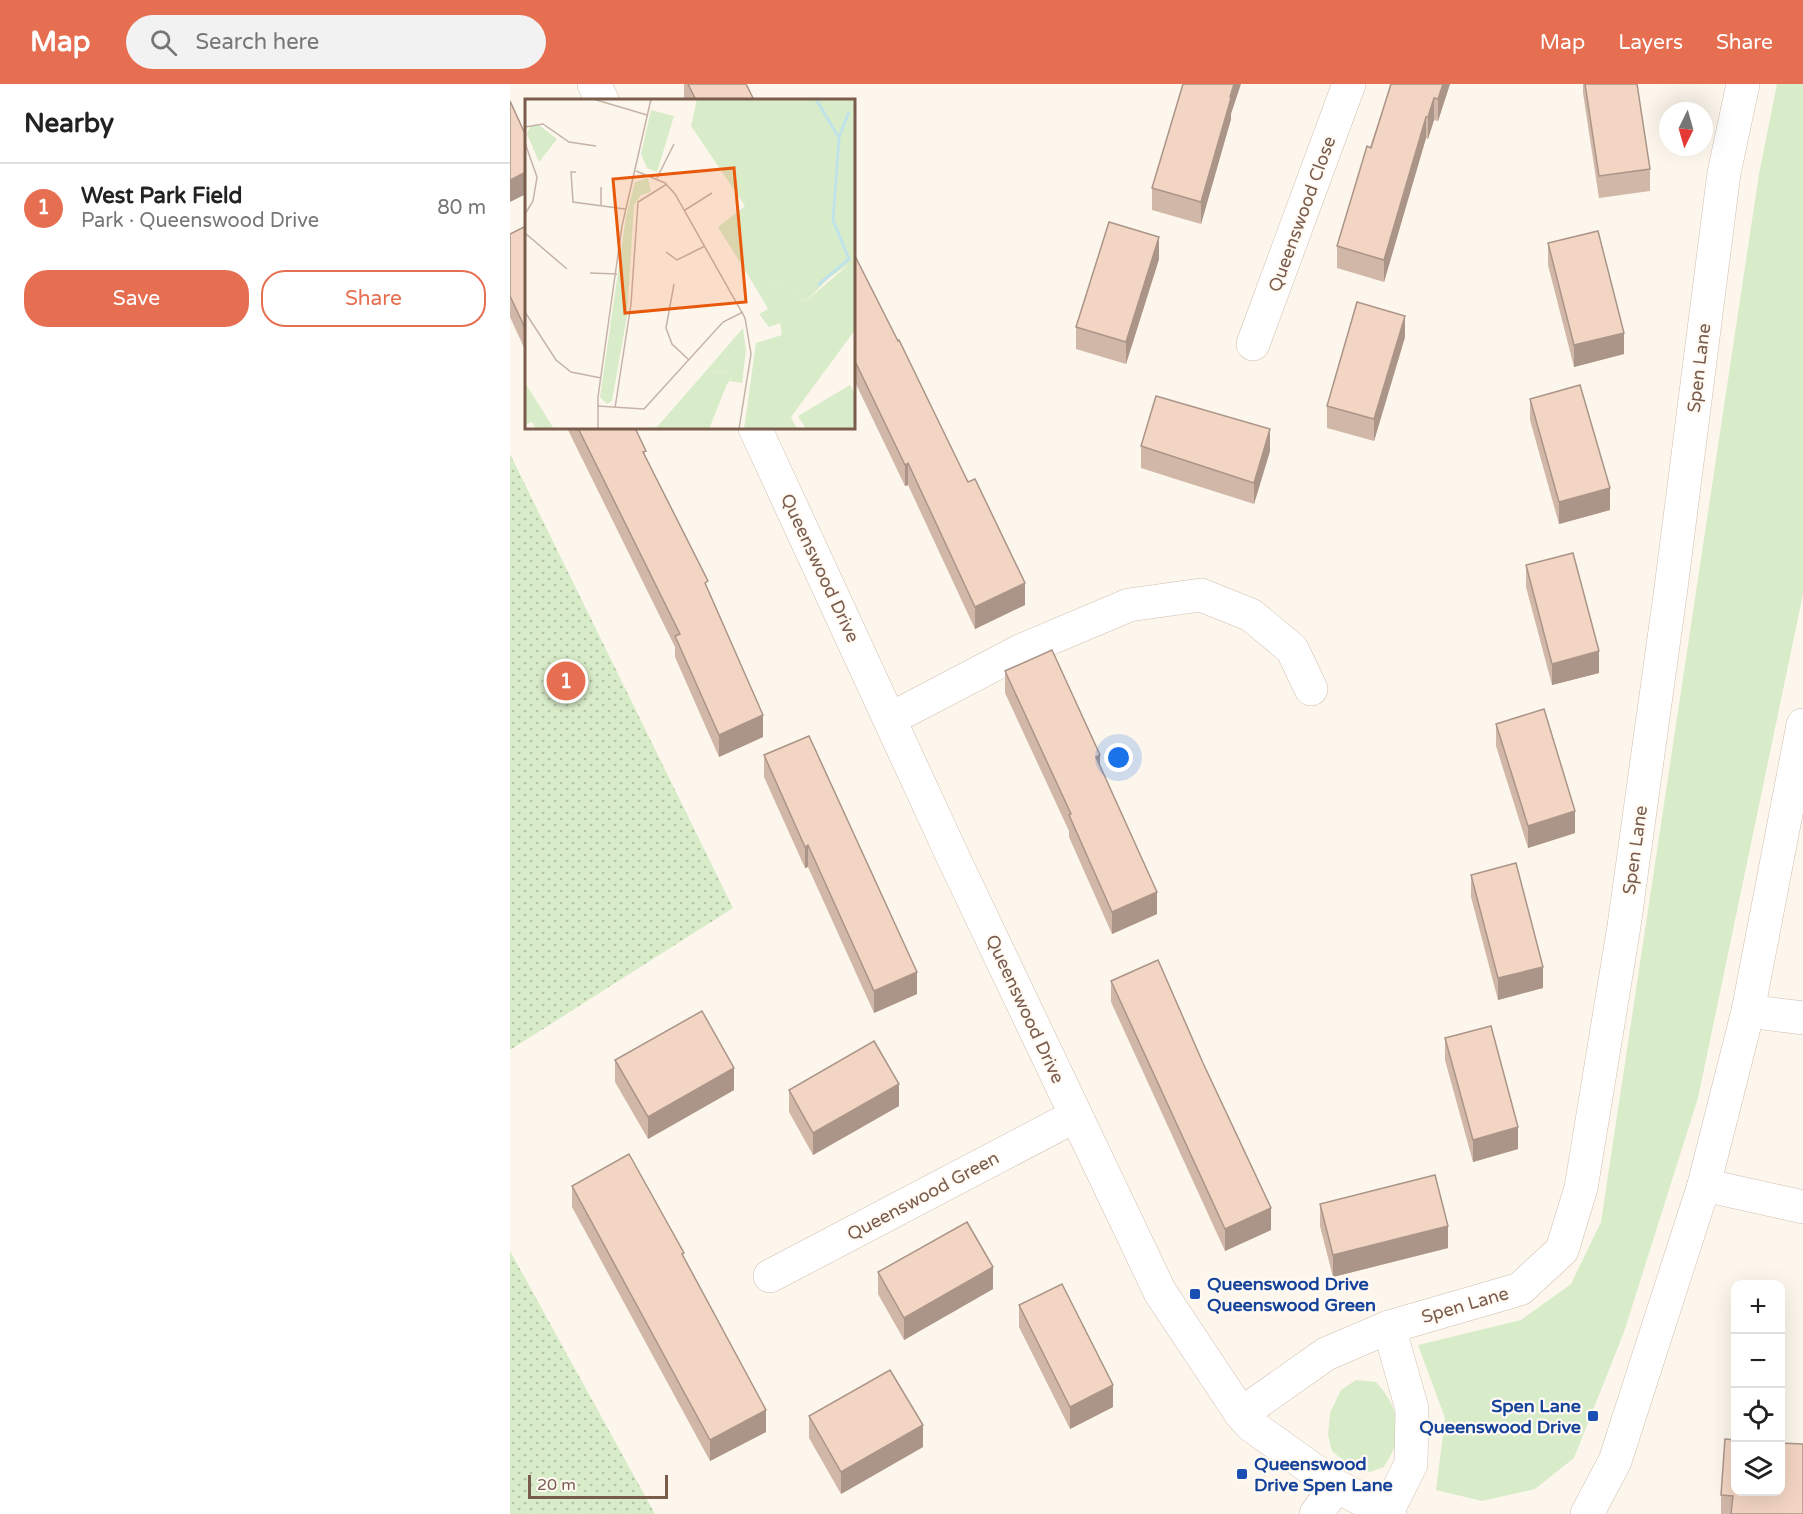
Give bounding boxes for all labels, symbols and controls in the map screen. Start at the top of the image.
search box [126,15,546,69]
text: Map [30,25,90,59]
icon: search [147,26,180,59]
text: Search here [195,29,319,55]
text: Map [1540,30,1585,55]
text: Layers [1618,30,1683,55]
text: Share [1716,30,1773,55]
inset map [525,99,855,429]
north arrow [1659,102,1713,156]
text: Nearby [24,108,114,139]
street label: Queenswood Close [1264,133,1340,295]
text: West Park Field [81,183,242,209]
text: 1 [37,196,50,220]
text: 80 m [437,196,486,220]
text: Park · Queenswood Drive [81,209,319,233]
button: Save [24,270,249,327]
button: Share [261,270,486,327]
street label: Spen Lane [1683,322,1715,414]
street label: Queenswood Drive [776,490,864,646]
pin: 1 [546,658,586,704]
your location [1104,743,1133,772]
street label: Spen Lane [1618,804,1652,896]
street label: Queenswood Drive [981,931,1069,1087]
street label: Queenswood Green [843,1147,1003,1245]
place label: Queenswood Drive Queenswood Green [1207,1273,1376,1316]
map controls [1731,1280,1785,1496]
button: + [1731,1280,1785,1334]
street label: Spen Lane [1419,1282,1511,1328]
marker: Queenswood Drive Queenswood Green [1188,1287,1202,1301]
button: − [1731,1334,1785,1388]
button: locate [1731,1388,1785,1442]
place label: Spen Lane Queenswood Drive [1419,1395,1581,1438]
marker: Spen Lane Queenswood Drive [1586,1409,1600,1423]
button: layers [1731,1442,1785,1496]
place label: Queenswood Drive Spen Lane [1254,1453,1393,1496]
marker: Queenswood Drive Spen Lane [1235,1467,1249,1481]
scale bar [528,1472,668,1500]
text: 20 m [537,1475,576,1495]

